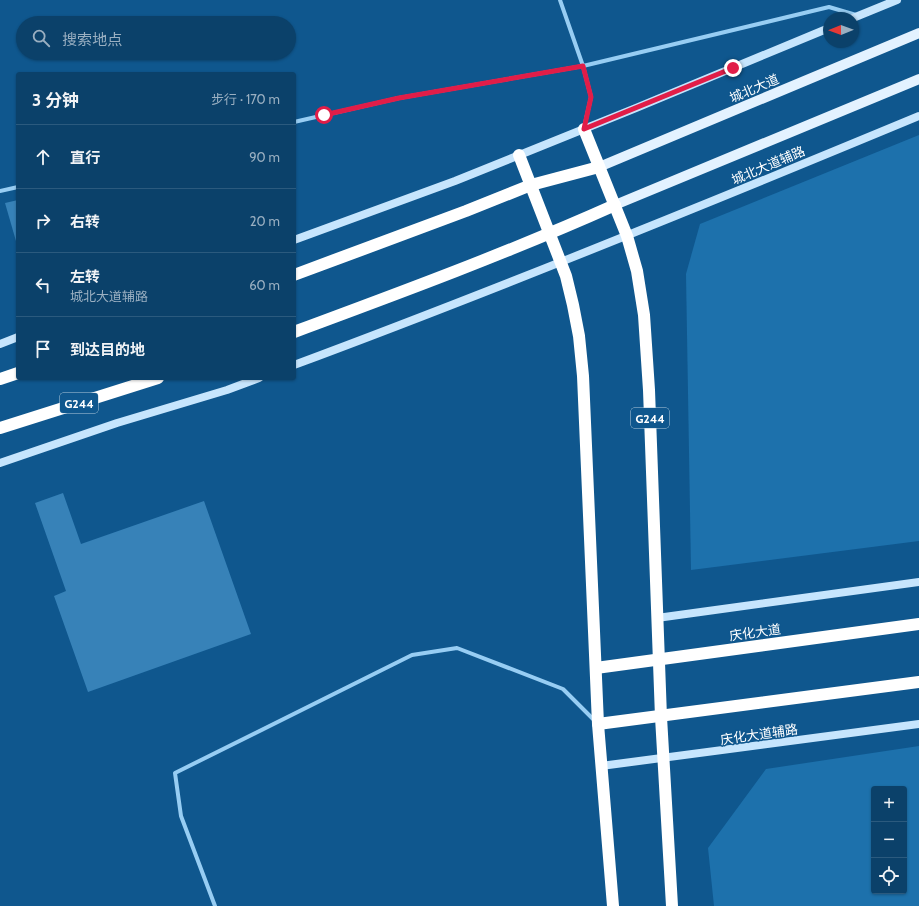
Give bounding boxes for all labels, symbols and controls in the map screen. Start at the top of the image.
north arrow [823,12,859,48]
search box [16,16,296,60]
icon: search [30,27,52,49]
text: 搜索地点 [62,31,122,49]
route end [724,59,742,77]
street label: 城北大道 [727,70,781,106]
text: 3 分钟 [32,90,79,110]
text: 步行 · 170 m [211,91,280,107]
route start [315,106,333,124]
street label: 城北大道辅路 [729,142,807,188]
icon: ahead [32,146,54,168]
text: 直行 [70,149,100,167]
text: 90 m [249,149,280,165]
icon: right [32,210,54,232]
text: 右转 [70,213,100,231]
text: 20 m [250,213,280,229]
text: 左转 [70,268,100,286]
icon: left [32,274,54,296]
text: 60 m [249,277,280,293]
text: 城北大道辅路 [70,288,148,304]
icon: arrive [32,338,54,360]
text: 到达目的地 [70,341,145,359]
road number: G244 [60,393,98,413]
road number: G244 [631,408,669,428]
street label: 庆化大道 [728,620,782,644]
street label: 庆化大道辅路 [719,721,799,747]
map controls [871,786,907,894]
button: + [871,786,907,822]
button: − [871,822,907,858]
button: locate [871,858,907,894]

